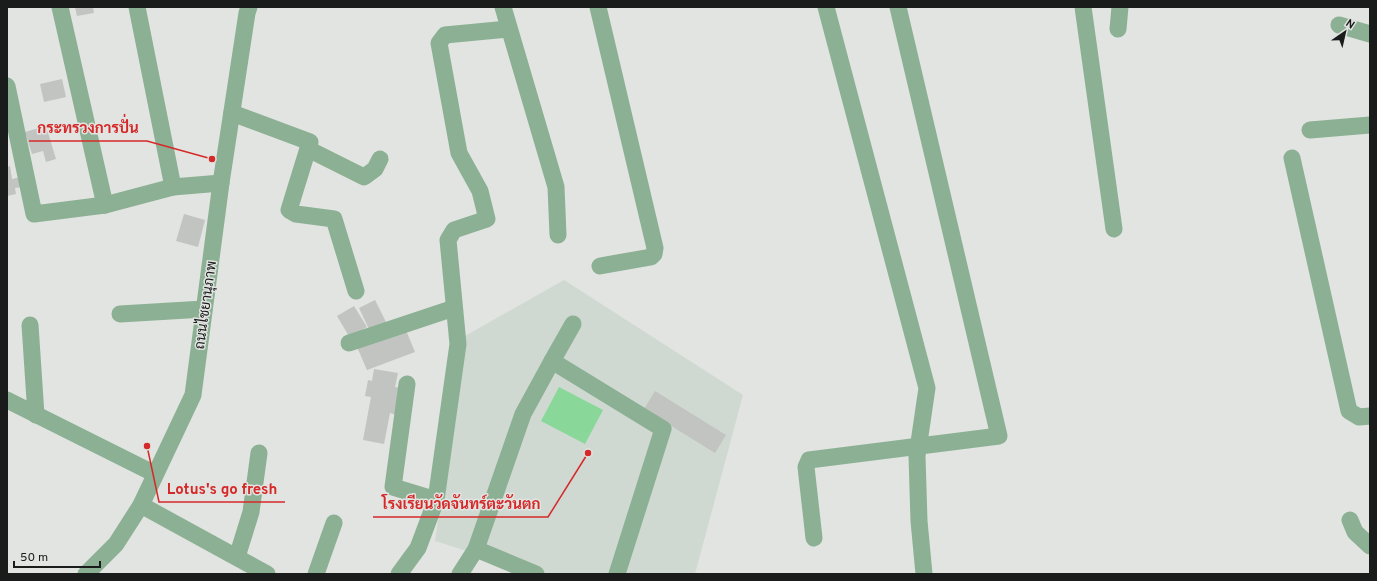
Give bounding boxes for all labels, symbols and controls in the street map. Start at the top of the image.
north arrow [1325,12,1365,52]
text: N [1343,17,1357,33]
text: กระทรวงการปั่น [37,113,139,139]
callout: กระทรวงการปั่น [29,114,147,141]
street label: ถนนไชยานุภาพ [191,260,221,351]
callout: Lotus's go fresh [159,475,285,502]
text: Lotus's go fresh [167,481,277,500]
callout: โรงเรียนวัดจันทร์ตะวันตก [373,490,548,517]
text: โรงเรียนวัดจันทร์ตะวันตก [381,493,540,515]
scale bar [14,543,100,569]
text: 50 m [20,550,48,566]

